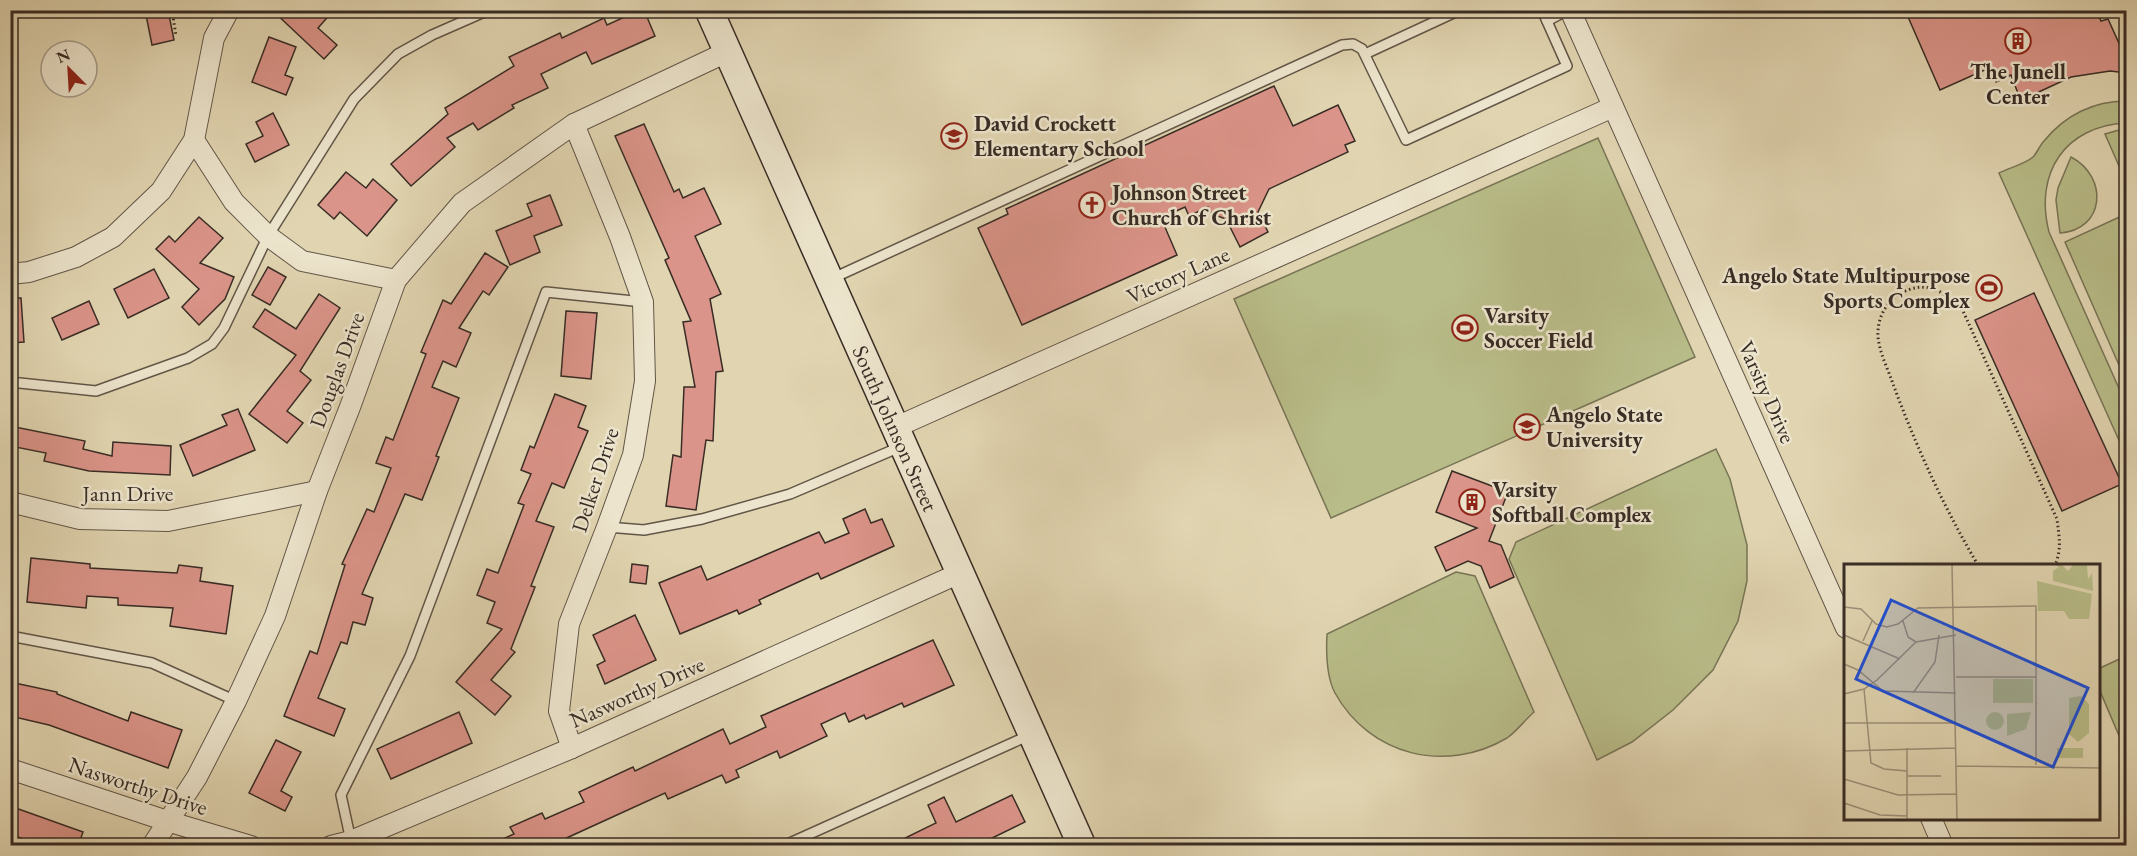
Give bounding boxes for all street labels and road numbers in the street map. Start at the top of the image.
street label: Victory Lane [1122,239,1234,311]
street label: Douglas Drive [303,308,371,432]
street label: Varsity Drive [1732,336,1803,448]
street label: South Johnson Street [846,341,945,516]
street label: Delker Drive [565,424,626,536]
street label: Jann Drive [81,479,174,508]
street label: Nasworthy Drive [565,649,709,735]
street label: Nasworthy Drive [65,750,212,822]

